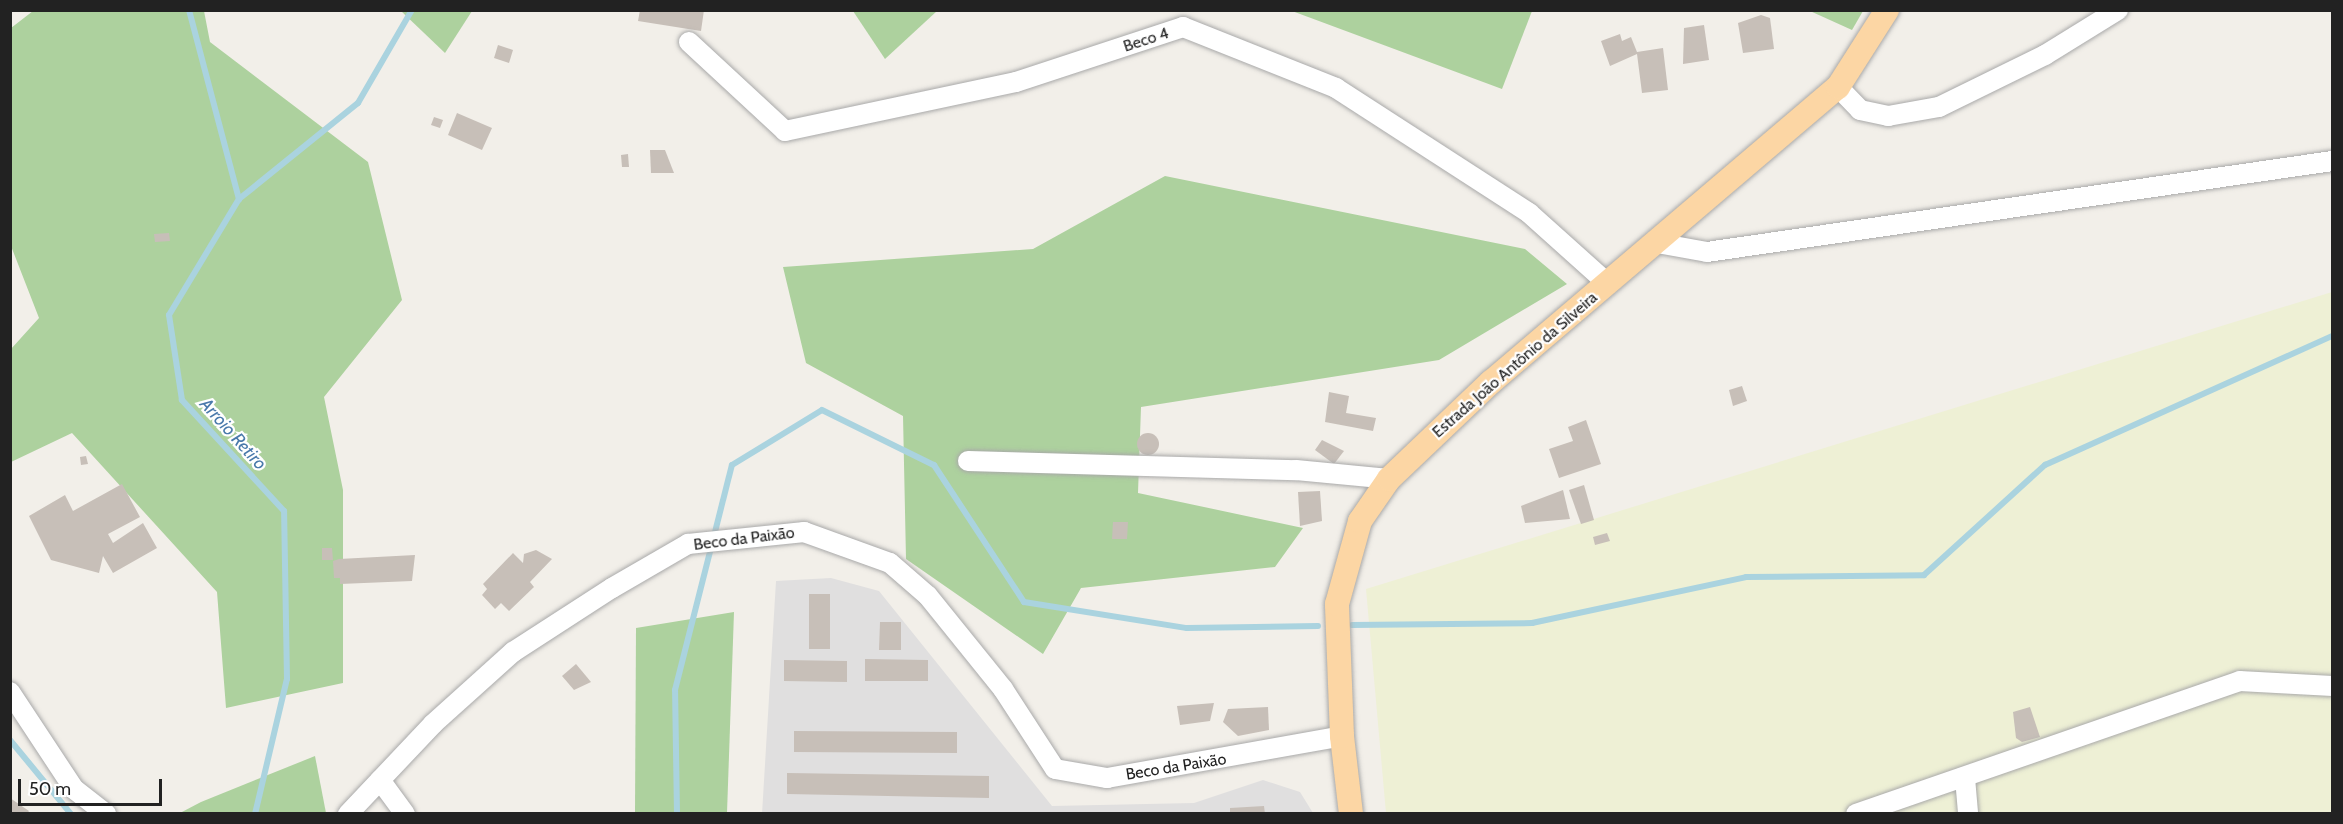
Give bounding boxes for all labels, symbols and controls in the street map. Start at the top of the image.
street label: Beco 4 [1121,24,1171,56]
street label: Estrada João Antônio da Silveira [1429,288,1601,442]
water label: Arroio Retiro [195,394,271,474]
street label: Beco da Paixão [692,523,796,555]
street label: Beco da Paixão [1124,750,1228,784]
scale bar [21,767,165,805]
text: 50 m [29,778,71,800]

